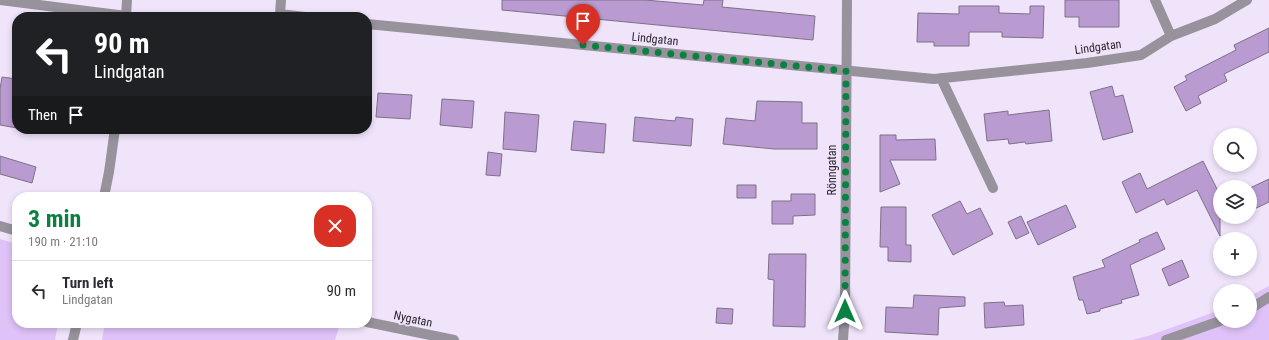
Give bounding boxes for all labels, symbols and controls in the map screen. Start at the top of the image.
pin [566,4,600,45]
icon: arrive [572,10,594,32]
text: 90 m [94,27,150,60]
icon: left [28,28,80,80]
street label: Lindgatan [631,30,679,48]
street label: Lindgatan [1074,37,1122,57]
text: Lindgatan [94,61,165,82]
icon: arrive [65,104,87,126]
text: Then [28,106,57,124]
map controls [1213,128,1257,328]
button: search [1213,128,1257,172]
street label: Rönngatan [825,144,839,195]
button: layers [1213,180,1257,224]
text: 3 min [28,205,81,233]
button: close [314,205,356,247]
button: + [1213,232,1257,276]
text: 190 m · 21:10 [28,234,98,249]
text: Turn left [62,274,113,292]
icon: left [28,280,50,302]
text: 90 m [326,282,356,300]
button: − [1213,284,1257,328]
position arrow [824,290,866,332]
text: Lindgatan [62,292,113,307]
street label: Nygatan [392,308,434,330]

